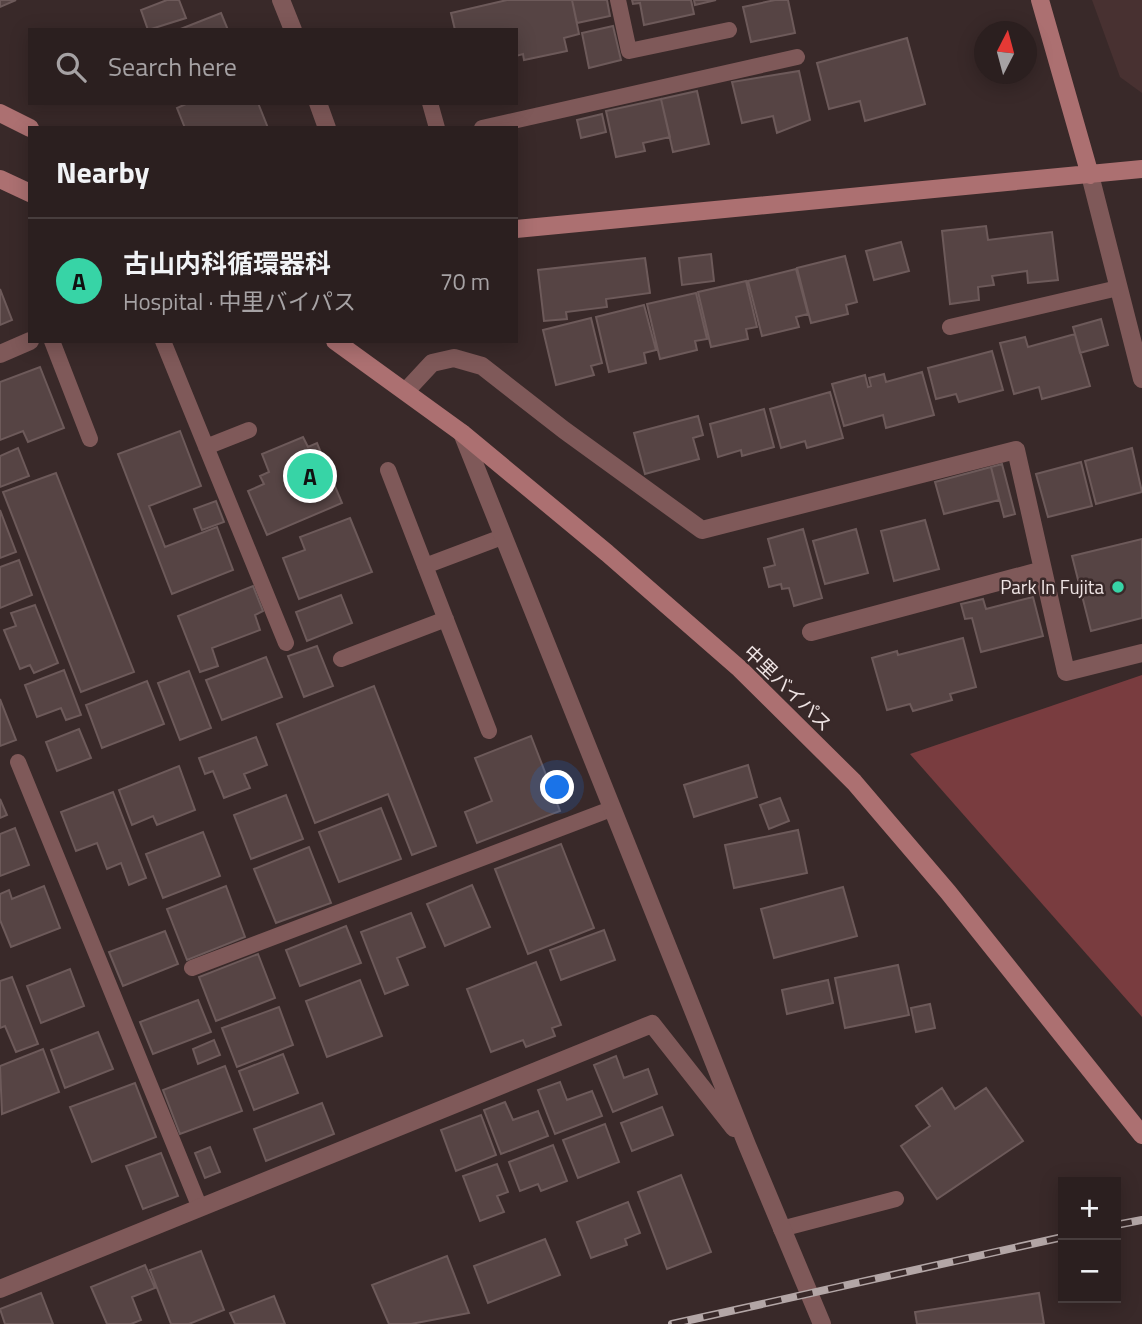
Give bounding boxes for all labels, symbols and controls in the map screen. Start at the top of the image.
north arrow [974,21,1037,84]
search box [28,28,518,105]
text: Search here [108,47,237,86]
icon: search [52,48,90,86]
text: Nearby [56,149,149,195]
text: 古山内科循環器科 [123,244,331,283]
text: A [72,264,86,299]
text: 70 m [440,264,490,299]
text: Hospital · 中里バイパス [123,284,356,319]
pin: A [287,450,333,502]
place label: Park In Fujita [1000,572,1104,601]
marker: Park In Fujita [1110,579,1126,595]
street label: 中里バイパス [737,638,839,738]
your location [540,770,574,804]
map controls [1058,1177,1121,1303]
button: + [1058,1177,1121,1240]
button: − [1058,1240,1121,1303]

